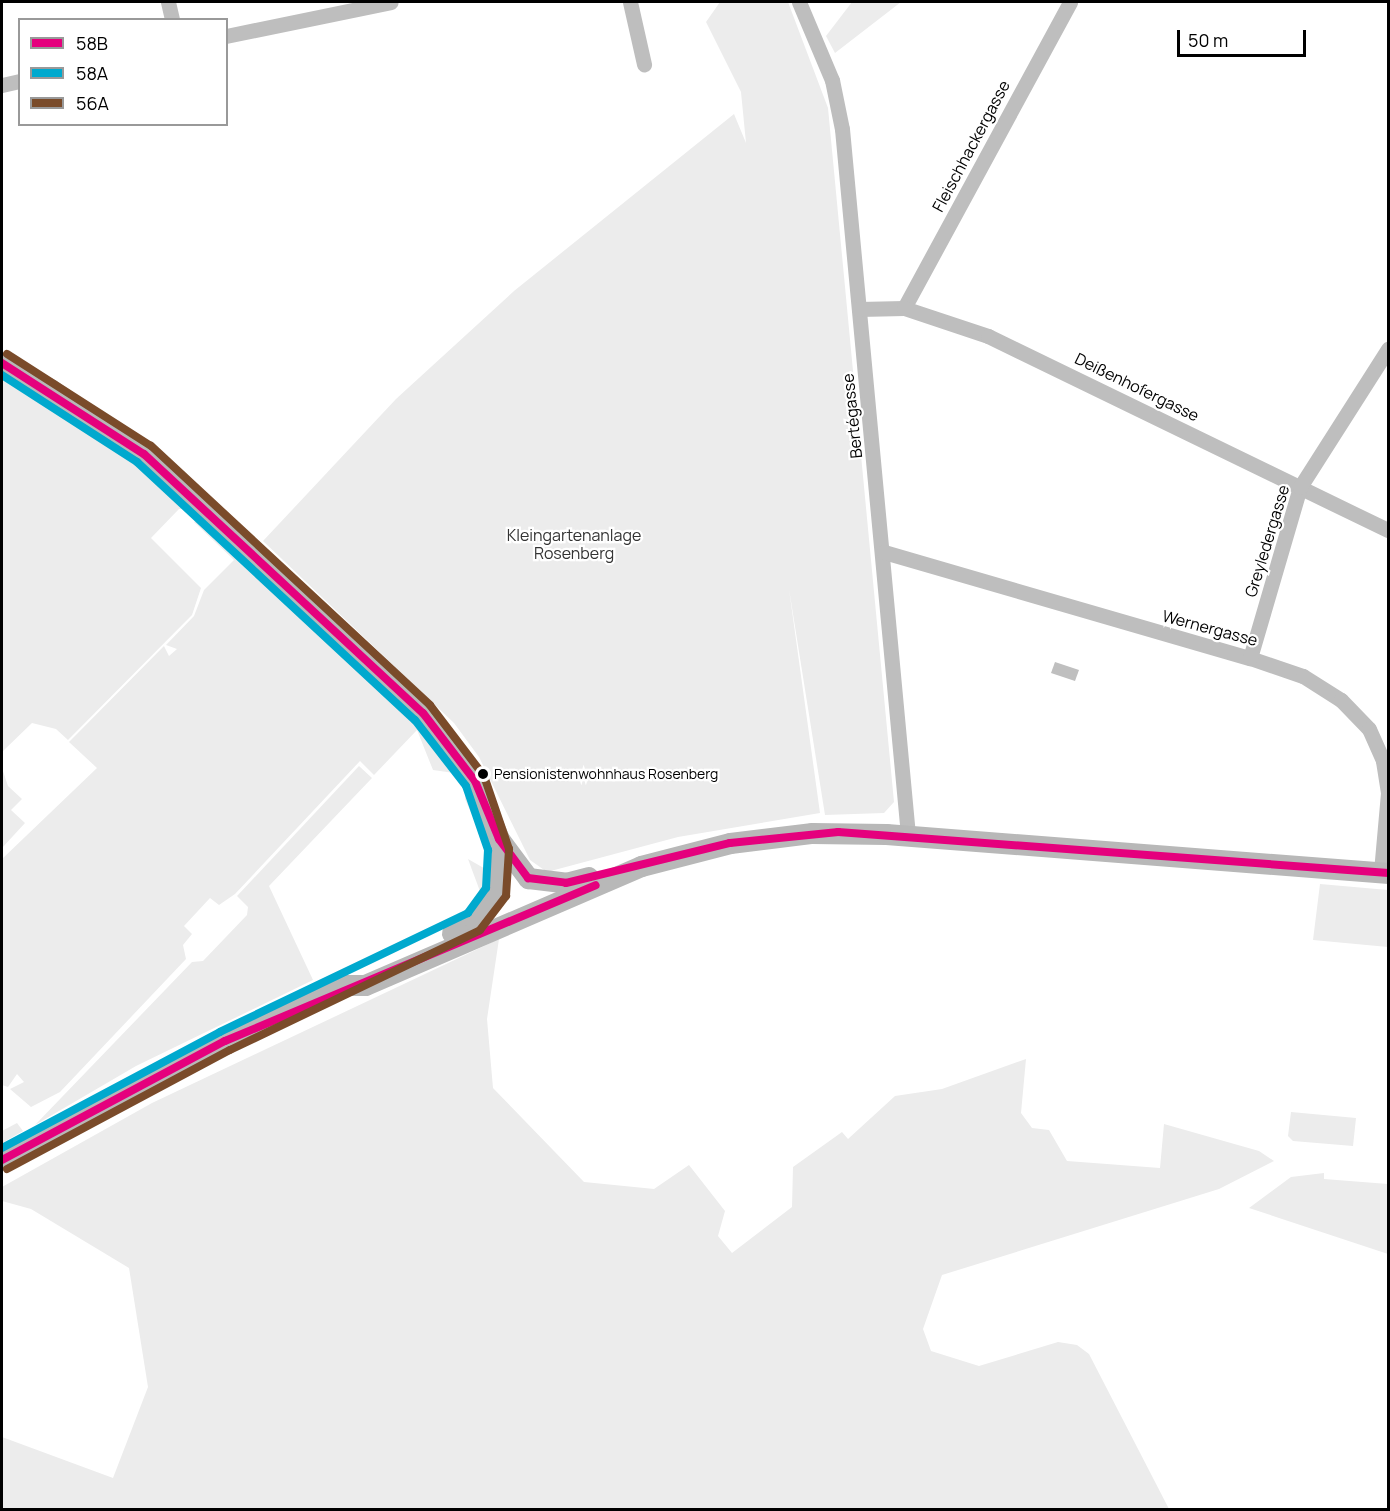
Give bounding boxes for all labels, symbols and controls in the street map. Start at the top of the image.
legend [18,18,228,126]
scale bar [1180,18,1309,56]
text: 50 m [1188,28,1228,52]
text: 58B [76,31,108,55]
text: 58A [76,61,108,85]
street label: Fleischhackergasse [928,77,1014,215]
text: 56A [76,91,109,115]
street label: Deißenhofergasse [1072,349,1202,425]
street label: Bertégasse [838,373,866,459]
street label: Greyledergasse [1241,483,1293,599]
park label: Kleingartenanlage Rosenberg [507,525,641,563]
street label: Wernergasse [1160,606,1260,650]
place label: Pensionistenwohnhaus Rosenberg [494,766,718,782]
marker: Pensionistenwohnhaus Rosenberg [477,768,489,780]

